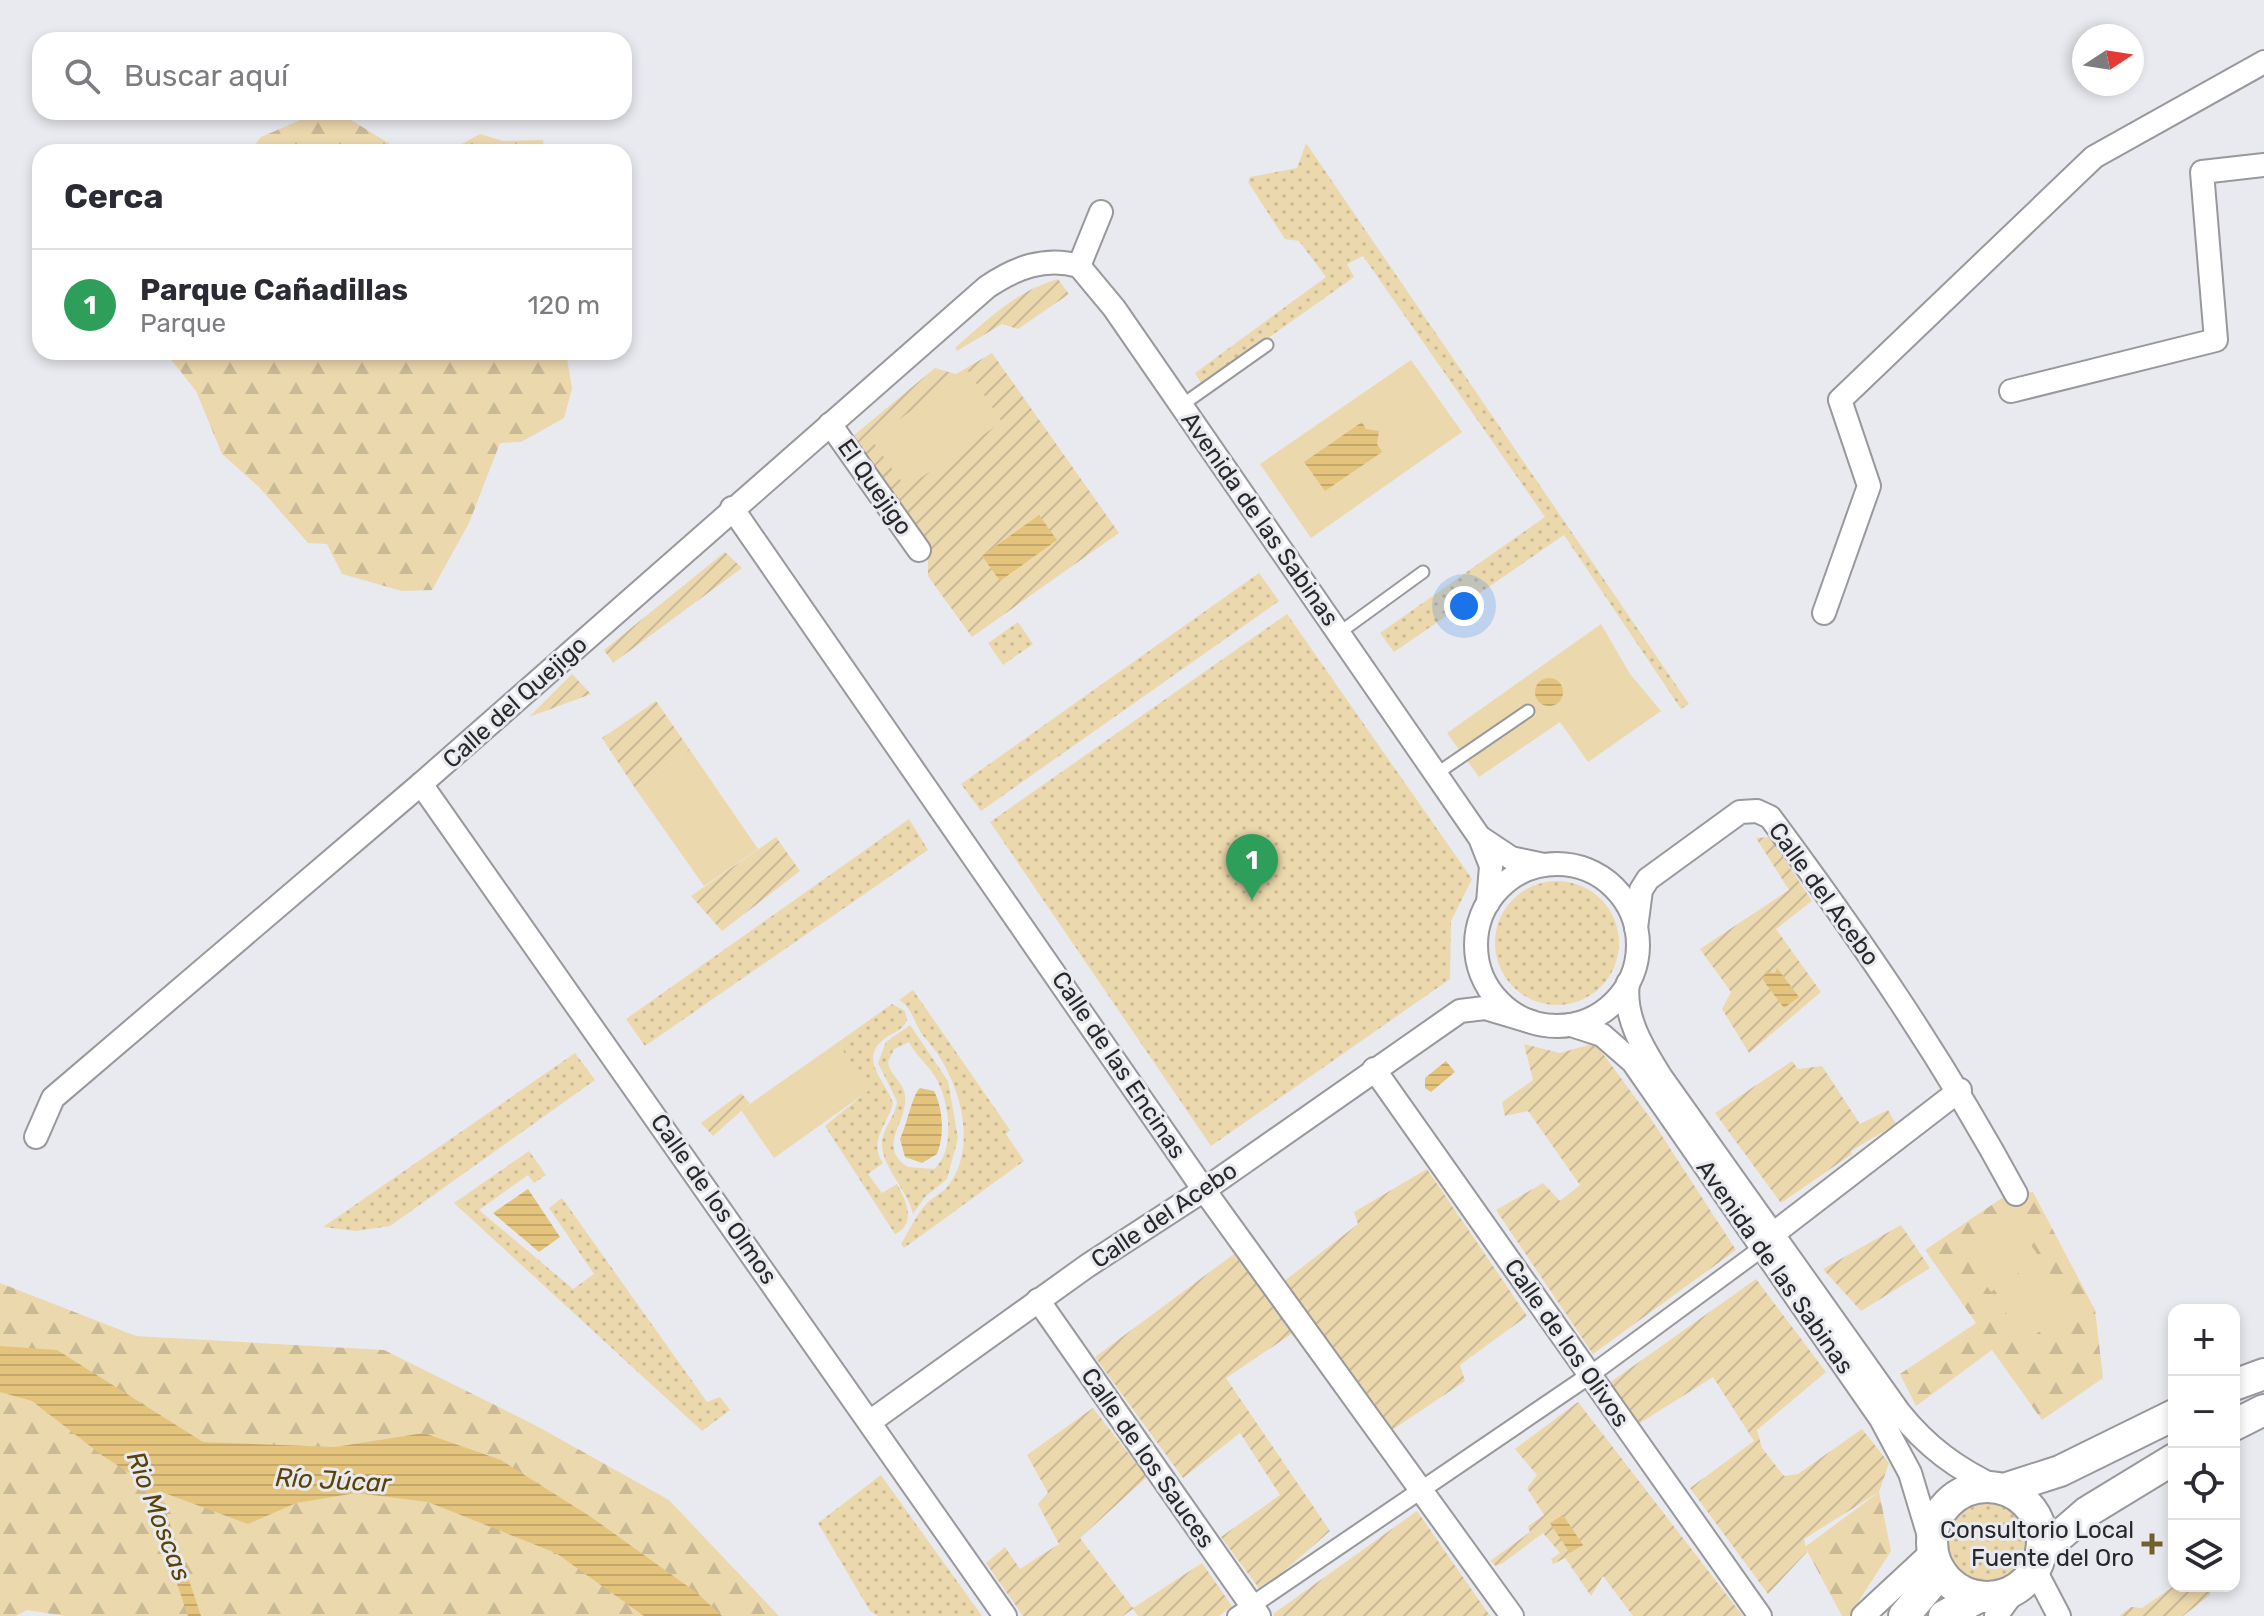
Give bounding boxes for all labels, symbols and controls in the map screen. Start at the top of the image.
north arrow [2072,24,2144,96]
search box [32,32,632,120]
icon: search [60,54,104,98]
text: Buscar aquí [124,58,288,94]
text: Cerca [64,176,163,217]
text: Parque Cañadillas [140,272,408,308]
text: 1 [84,290,96,321]
text: 120 m [528,290,600,321]
text: Parque [140,308,226,339]
street label: Avenida de las Sabinas [1176,407,1344,631]
street label: El Quejigo [832,434,918,540]
your location [1444,586,1484,626]
street label: Calle del Quejigo [437,630,593,774]
street label: Calle del Acebo [1763,817,1885,971]
pin: 1 [1226,834,1278,900]
street label: Calle de las Encinas [1046,966,1192,1164]
street label: Calle de los Olmos [645,1109,783,1289]
street label: Avenida de las Sabinas [1691,1155,1859,1379]
street label: Calle del Acebo [1086,1156,1242,1274]
street label: Calle de los Olivos [1499,1254,1635,1432]
map controls [2168,1304,2240,1592]
button: + [2168,1304,2240,1376]
street label: Calle de los Sauces [1075,1363,1221,1553]
button: − [2168,1376,2240,1448]
water label: Rio Moscas [120,1447,197,1585]
button: locate [2168,1448,2240,1520]
water label: Río Júcar [274,1462,393,1499]
place label: Consultorio Local Fuente del Oro [1940,1516,2134,1572]
button: layers [2168,1520,2240,1592]
marker: Consultorio Local Fuente del Oro [2141,1533,2163,1555]

